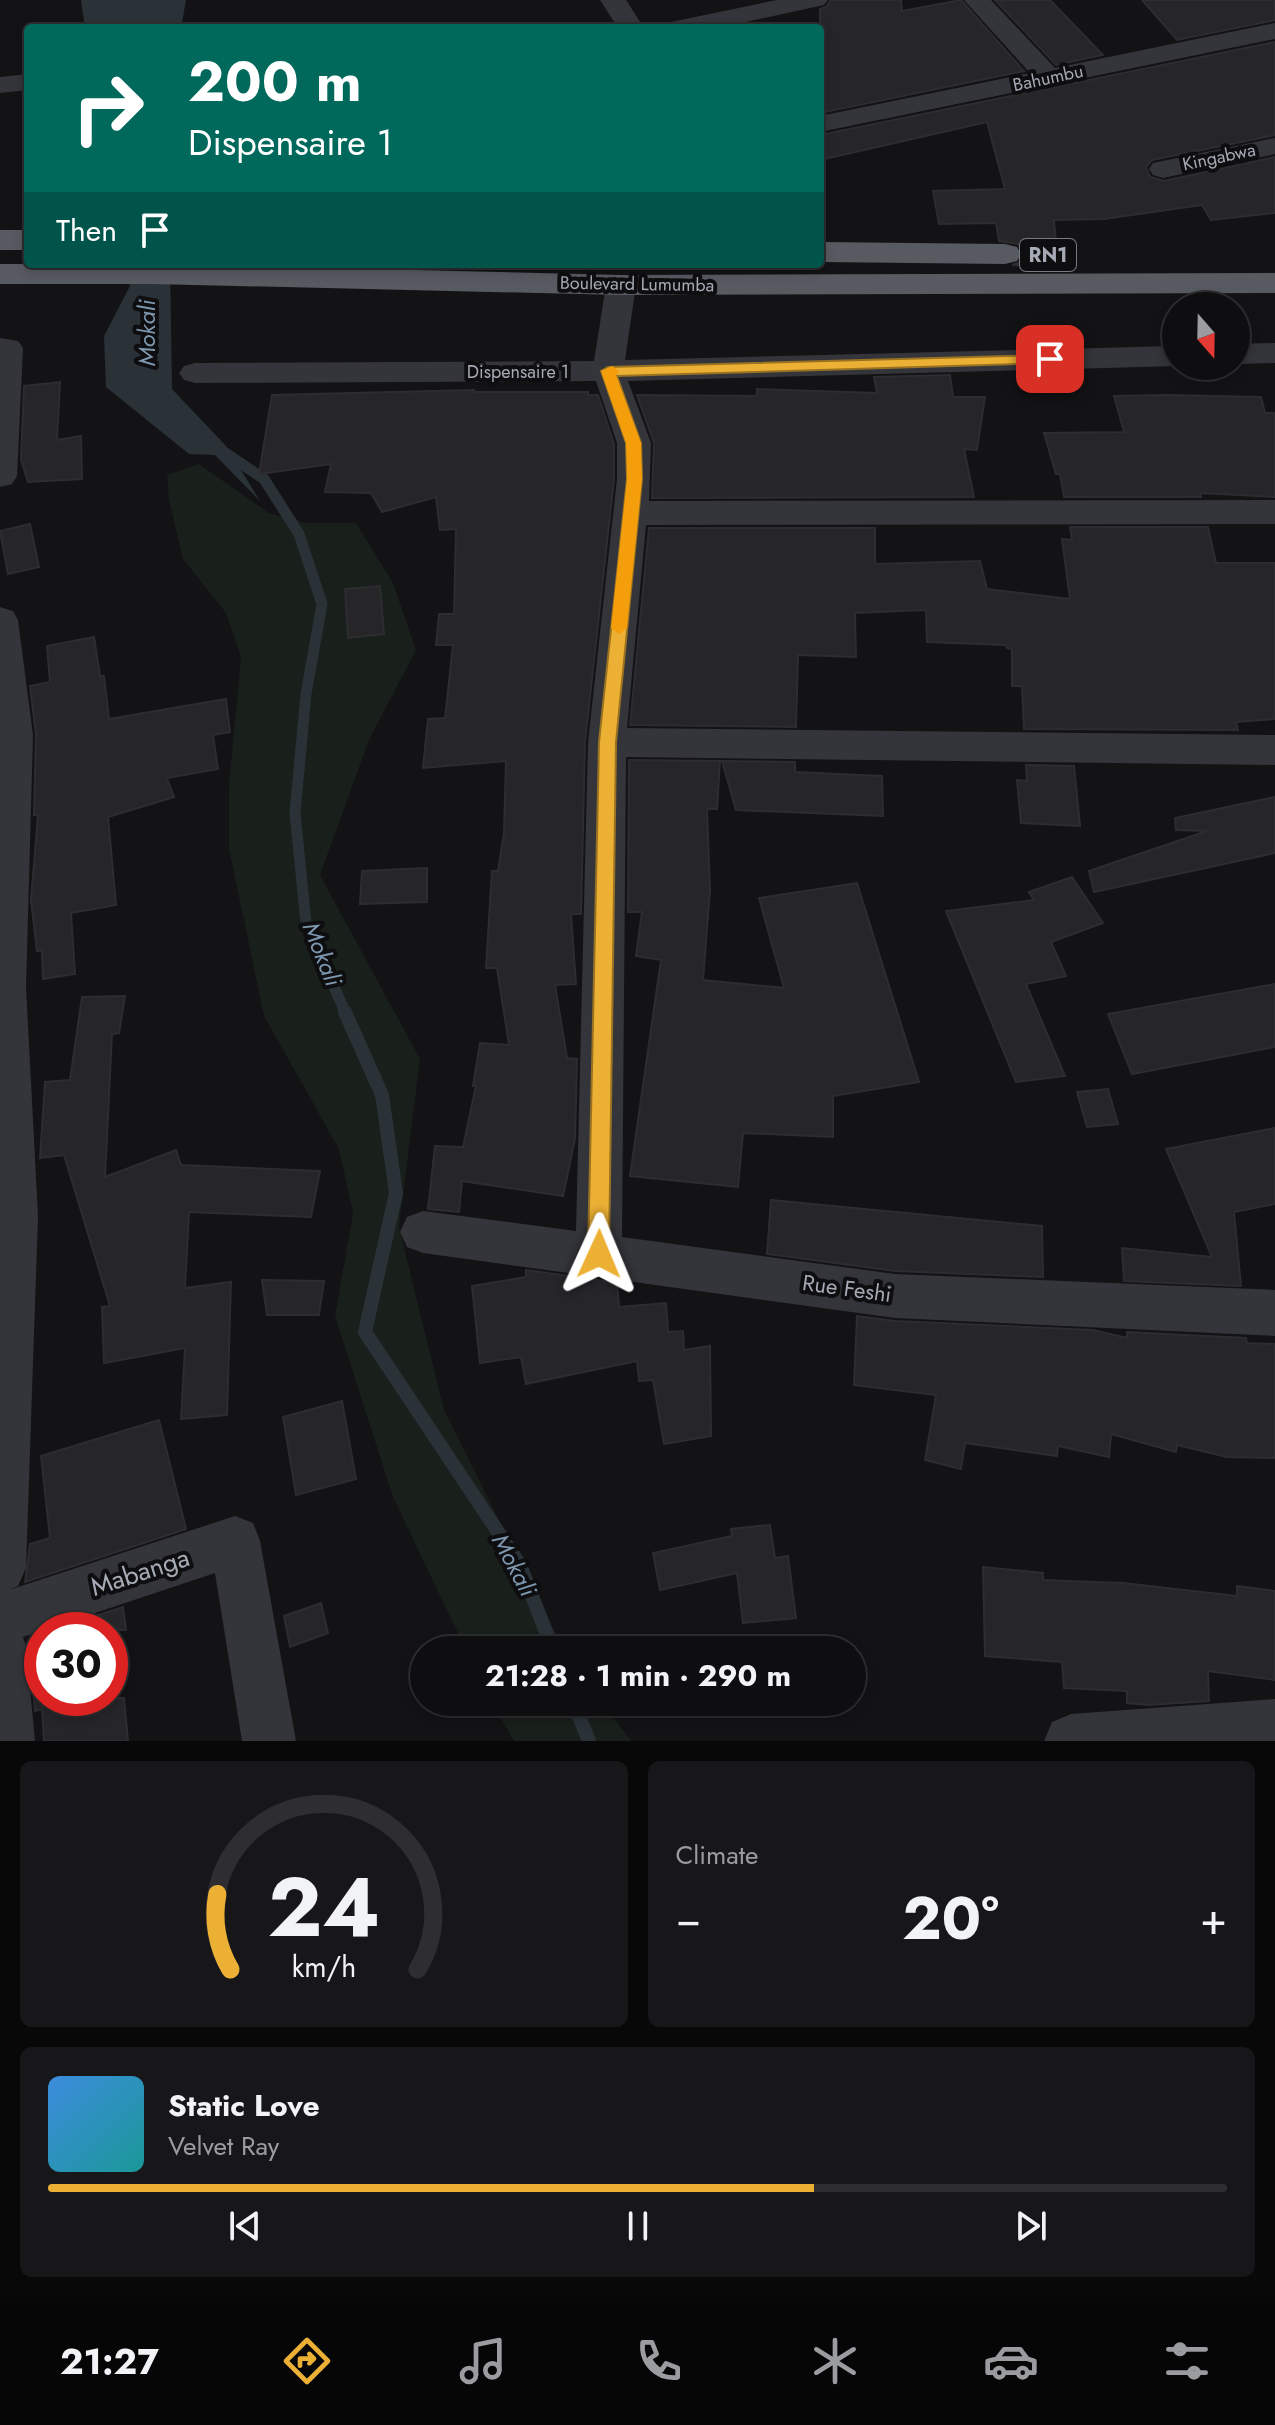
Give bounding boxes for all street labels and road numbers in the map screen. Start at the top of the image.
street label: Bahumbu [1010,58,1086,98]
street label: Kingabwa [1180,137,1258,177]
road number: RN1 [1020,239,1076,271]
street label: Boulevard Lumumba [560,270,714,298]
street label: Dispensaire 1 [467,359,569,385]
street label: Rue Feshi [800,1266,894,1310]
street label: Mabanga [86,1538,194,1606]

